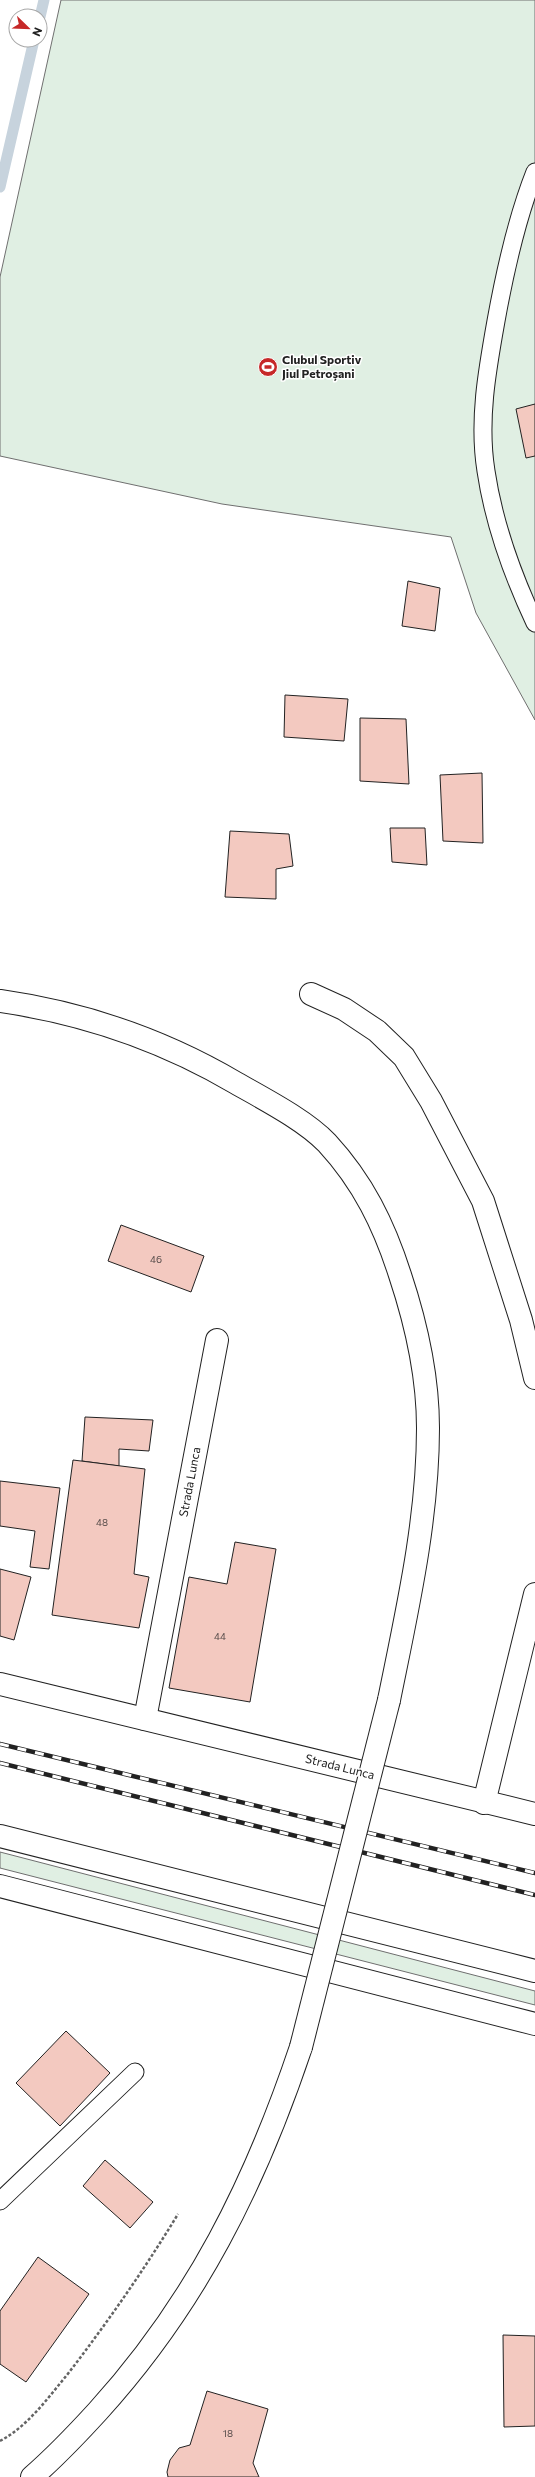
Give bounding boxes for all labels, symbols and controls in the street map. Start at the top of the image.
north arrow [8,8,48,48]
text: N [30,26,45,38]
place label: Clubul Sportiv Jiul Petroșani [282,352,362,381]
sports icon: Clubul Sportiv Jiul Petroșani [257,356,279,378]
house number: 46 [150,1253,162,1265]
street label: Strada Lunca [175,1446,203,1518]
house number: 48 [96,1516,108,1528]
house number: 44 [214,1630,226,1642]
street label: Strada Lunca [304,1751,376,1781]
house number: 18 [223,2427,233,2439]

